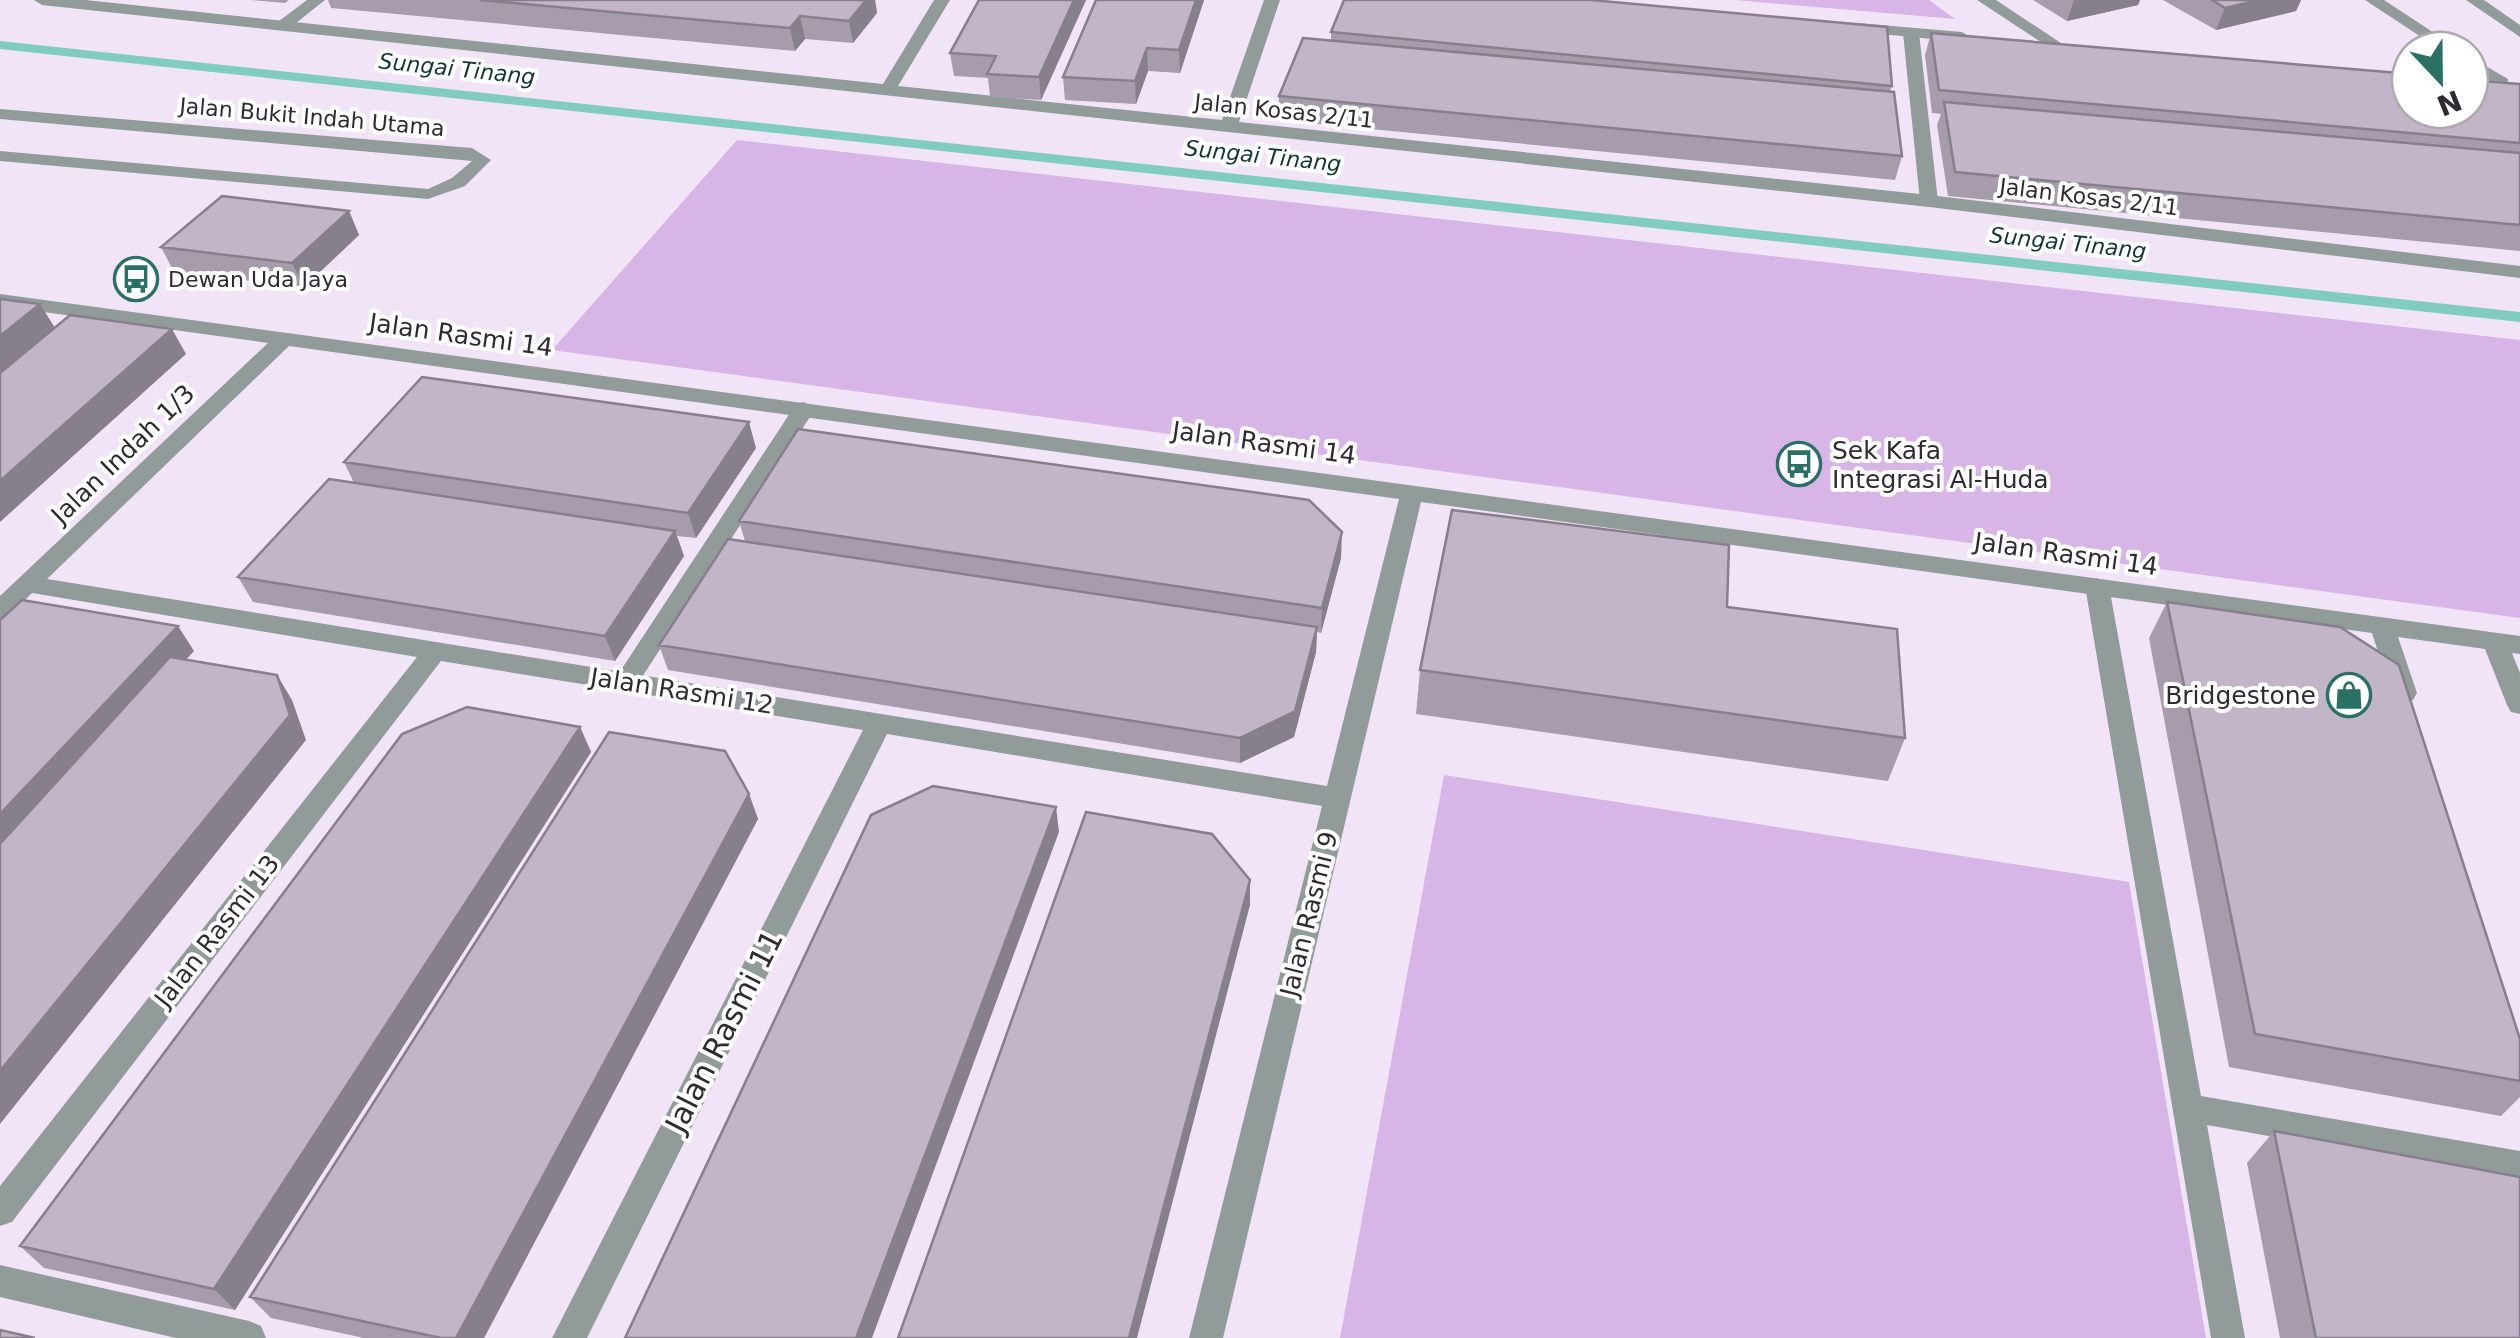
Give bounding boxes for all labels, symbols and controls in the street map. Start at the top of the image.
north arrow [2390,30,2490,130]
water label: Sungai Tinang [377,48,537,90]
text: N [2432,83,2466,122]
street label: Jalan Kosas 2/11 [1191,89,1375,133]
street label: Jalan Bukit Indah Utama [176,93,446,141]
water label: Sungai Tinang [1183,135,1343,177]
street label: Jalan Kosas 2/11 [1996,173,2180,220]
water label: Sungai Tinang [1988,222,2148,264]
bus stop icon: Dewan Uda Jaya [113,256,159,302]
place label: Dewan Uda Jaya [168,267,348,292]
street label: Jalan Rasmi 14 [365,307,555,362]
street label: Jalan Indah 1/3 [44,379,200,531]
street label: Jalan Rasmi 14 [1168,415,1358,470]
place label: Sek Kafa Integrasi Al-Huda [1832,436,2049,494]
bus stop icon: Sek Kafa Integrasi Al-Huda [1776,441,1822,487]
street label: Jalan Rasmi 14 [1970,526,2160,581]
street label: Jalan Rasmi 12 [586,662,776,720]
shop icon: Bridgestone [2326,672,2372,718]
place label: Bridgestone [2165,681,2316,710]
street label: Jalan Rasmi 9 [1274,828,1344,1001]
street label: Jalan Rasmi 13 [147,849,285,1014]
street label: Jalan Rasmi 11 [657,924,790,1140]

